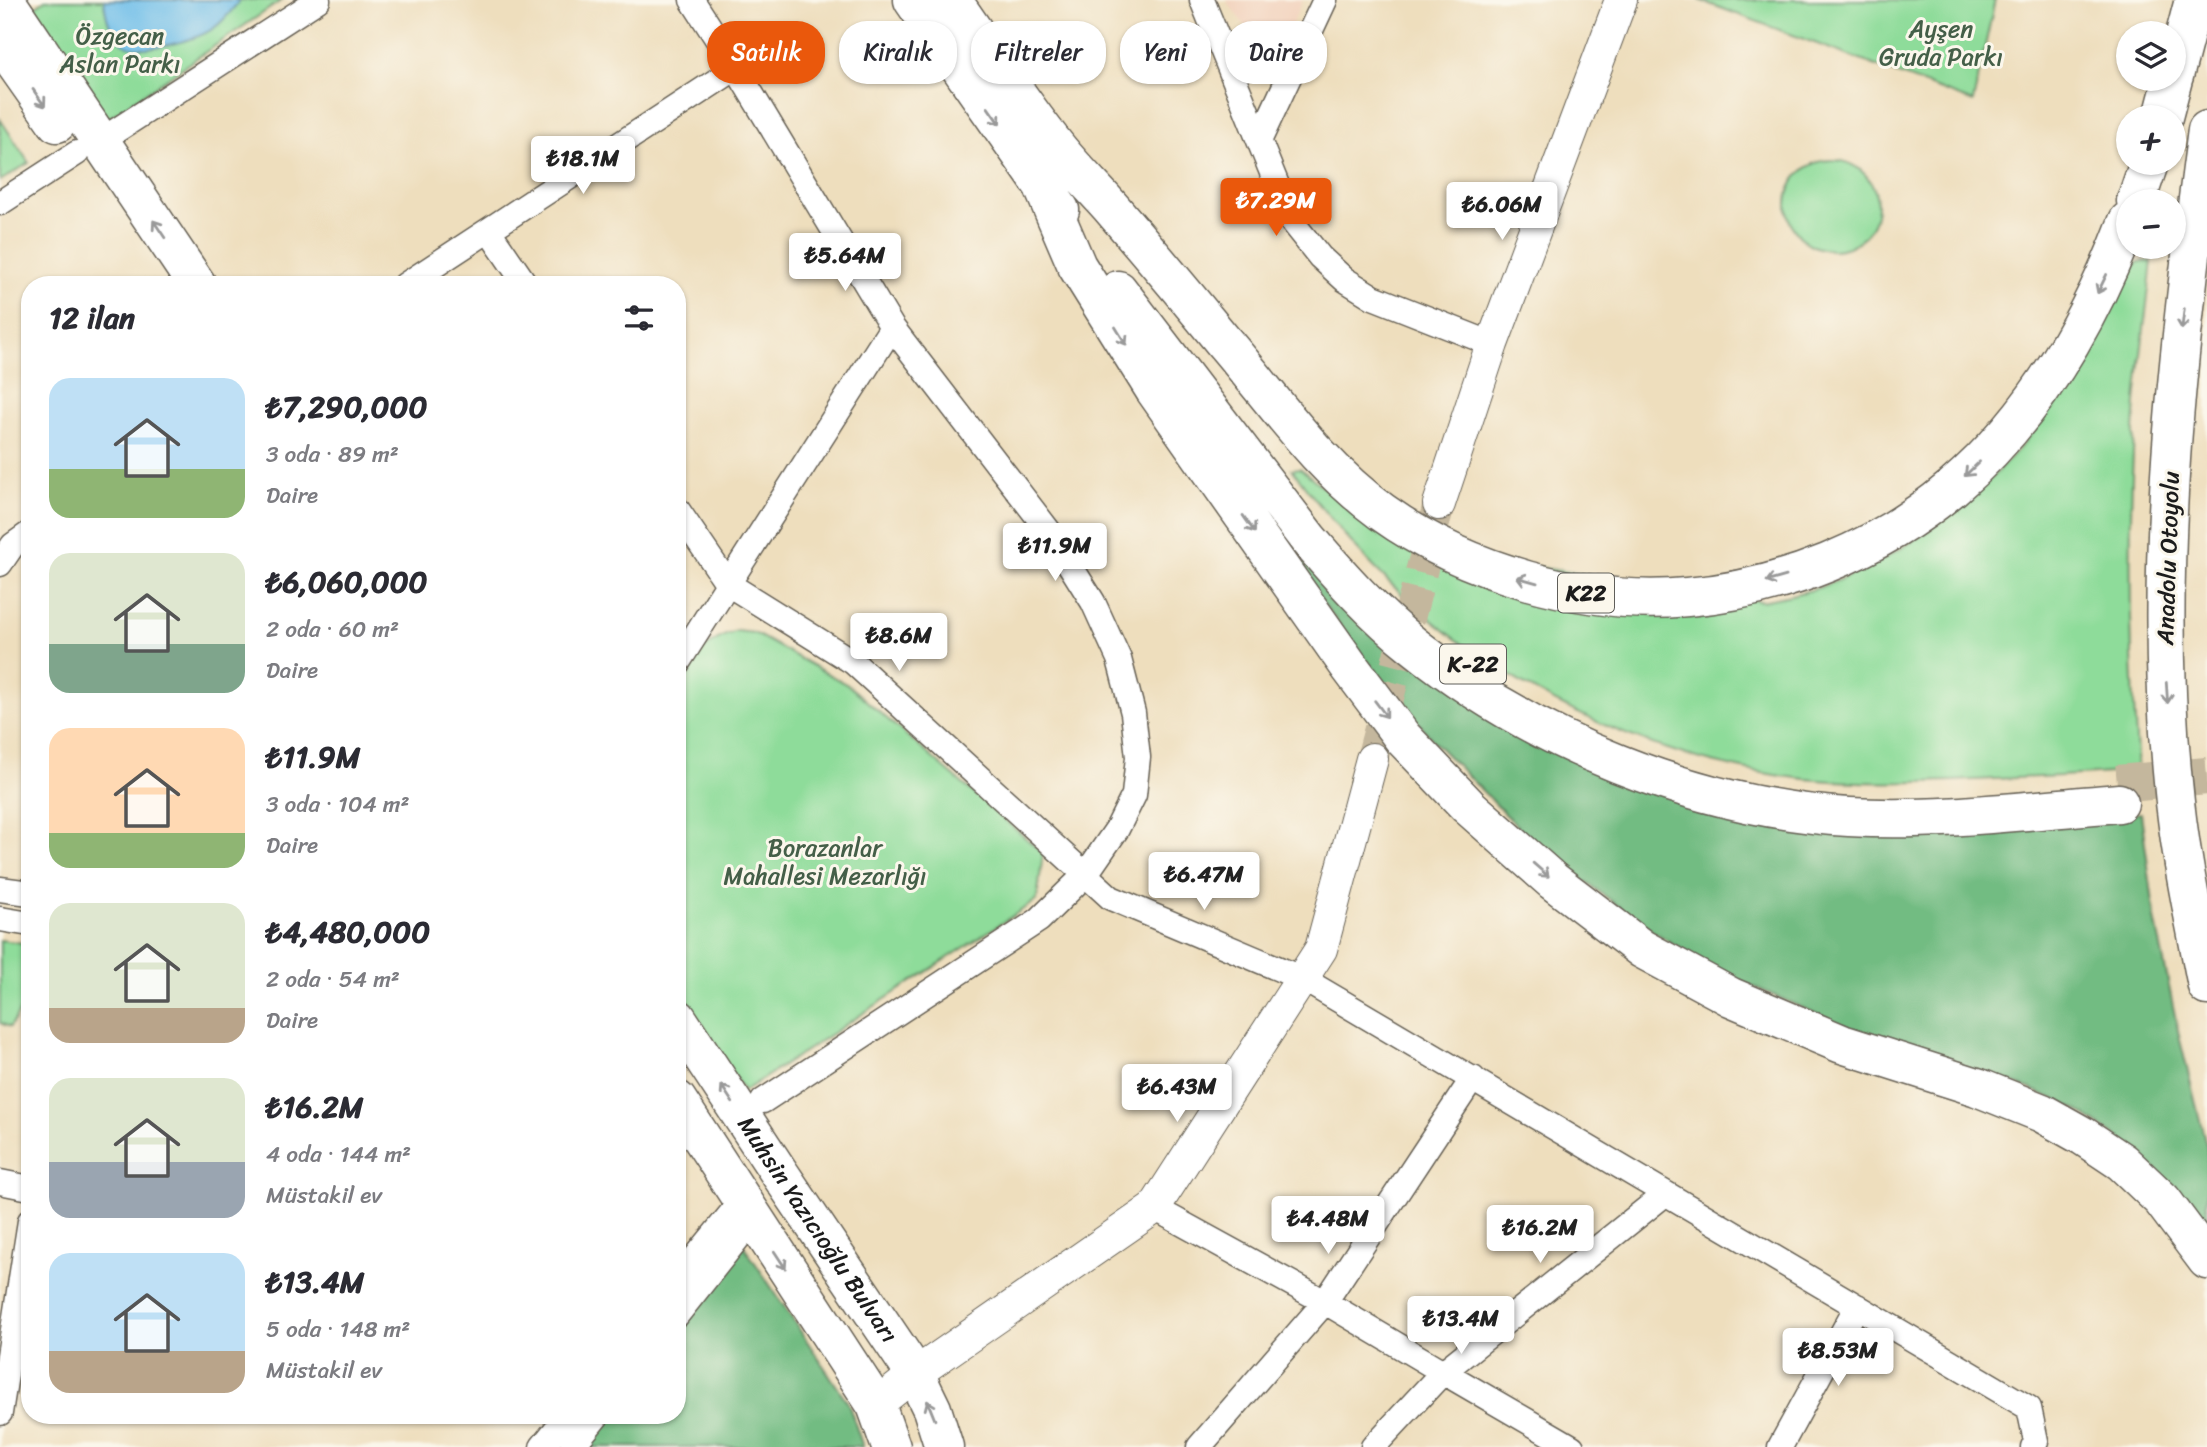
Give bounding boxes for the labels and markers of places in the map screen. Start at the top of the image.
pin: ₺18.1M [526,136,640,196]
pin: ₺7.29M [1219,178,1333,238]
pin: ₺6.06M [1445,182,1559,242]
pin: ₺5.64M [788,233,902,293]
pin: ₺11.9M [998,524,1112,583]
pin: ₺8.6M [850,614,948,673]
pin: ₺6.47M [1147,852,1261,912]
pin: ₺6.43M [1120,1064,1234,1124]
pin: ₺4.48M [1271,1196,1385,1256]
pin: ₺16.2M [1483,1206,1597,1265]
pin: ₺13.4M [1404,1296,1518,1356]
pin: ₺8.53M [1781,1328,1895,1388]

